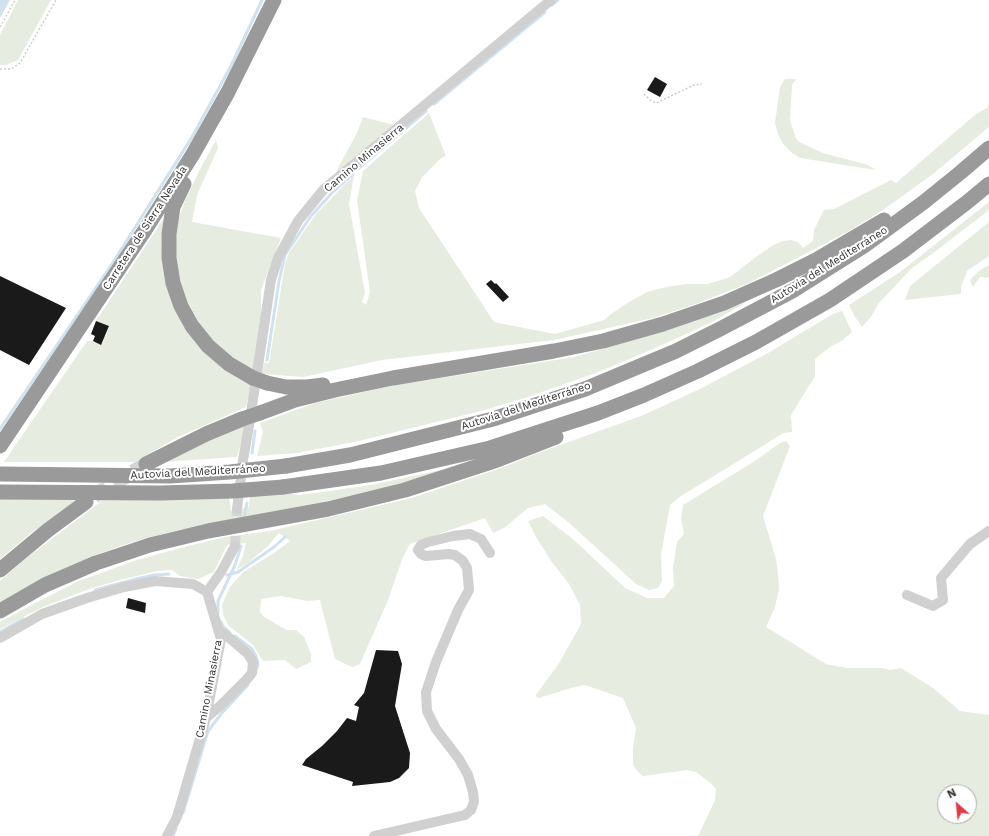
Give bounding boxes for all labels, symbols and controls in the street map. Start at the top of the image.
street label: Camino Minasierra [322,121,406,195]
street label: Carretera de Sierra Nevada [100,164,190,292]
street label: Autovía del Mediterráneo [768,224,890,306]
street label: Autovía del Mediterráneo [460,379,592,433]
street label: Autovía del Mediterráneo [130,462,266,482]
street label: Camino Minasierra [193,639,225,739]
north arrow [937,784,977,824]
text: N [945,786,958,801]

